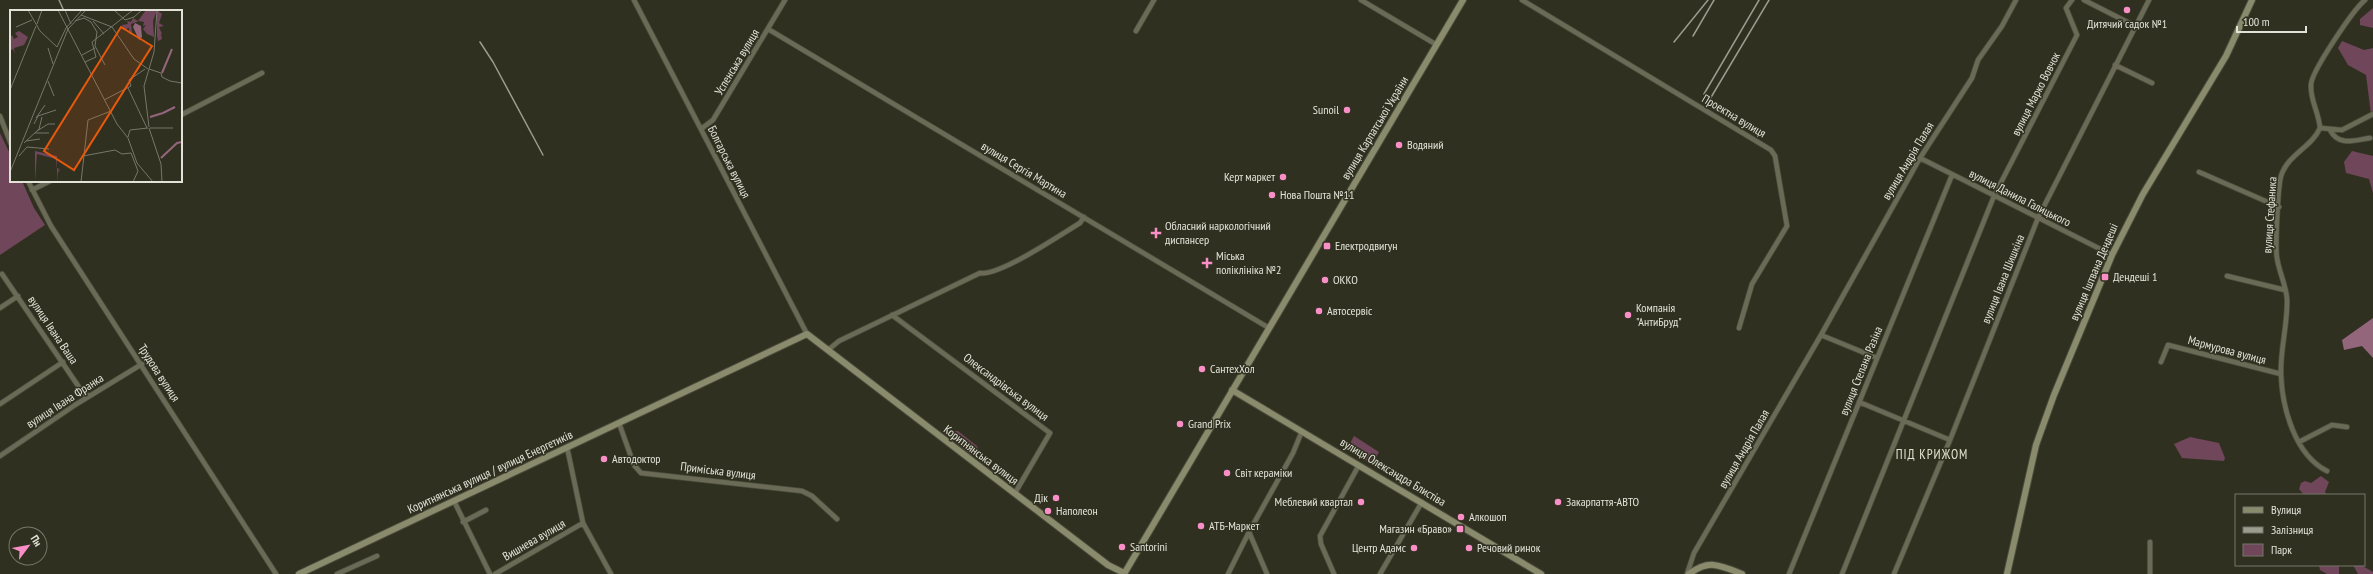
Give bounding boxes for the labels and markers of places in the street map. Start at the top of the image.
marker: Дитячий садок №1 [2122,5,2132,15]
place label: Дитячий садок №1 [2087,16,2167,31]
place label: Sunoil [1313,102,1339,117]
marker: Sunoil [1342,105,1352,115]
place label: Водяний [1407,137,1444,152]
marker: Водяний [1394,140,1404,150]
place label: Керт маркет [1224,169,1275,184]
marker: Керт маркет [1278,172,1288,182]
place label: Нова Пошта №11 [1280,187,1354,202]
marker: Нова Пошта №11 [1267,190,1277,200]
place label: Обласний наркологічний диспансер [1165,218,1271,247]
marker: Обласний наркологічний диспансер [1150,227,1162,239]
place label: Електродвигун [1335,238,1398,253]
marker: Електродвигун [1322,241,1332,251]
place label: Міська поліклініка №2 [1216,248,1281,277]
marker: Міська поліклініка №2 [1201,257,1213,269]
place label: Дендеші 1 [2113,269,2157,284]
place label: ОККО [1333,272,1358,287]
marker: Дендеші 1 [2100,272,2110,282]
marker: ОККО [1320,275,1330,285]
place label: Компанія "АнтиБруд" [1636,300,1682,329]
place label: Автосервiс [1327,303,1373,318]
marker: Автосервiс [1314,306,1324,316]
marker: Компанія "АнтиБруд" [1623,310,1633,320]
place label: СантехХол [1210,361,1255,376]
marker: СантехХол [1197,364,1207,374]
place label: Grand Prix [1188,416,1231,431]
marker: Grand Prix [1175,419,1185,429]
place label: Автодоктор [612,451,661,466]
marker: Автодоктор [599,454,609,464]
place label: Світ кераміки [1235,465,1292,480]
marker: Світ кераміки [1222,468,1232,478]
place label: Дік [1034,490,1048,505]
marker: Дік [1051,493,1061,503]
place label: Меблевий квартал [1275,494,1353,509]
place label: Закарпаття-АВТО [1566,494,1640,509]
marker: Меблевий квартал [1356,497,1366,507]
marker: Закарпаття-АВТО [1553,497,1563,507]
place label: Наполеон [1056,503,1098,518]
marker: Наполеон [1043,506,1053,516]
place label: Алкошоп [1469,509,1507,524]
marker: Алкошоп [1456,512,1466,522]
place label: АТБ-Маркет [1209,518,1259,533]
marker: АТБ-Маркет [1196,521,1206,531]
place label: Магазин «Браво» [1379,521,1452,536]
marker: Магазин «Браво» [1455,524,1465,534]
place label: Santorini [1130,539,1167,554]
place label: Центр Адамс [1352,540,1407,555]
place label: Речовий ринок [1477,540,1541,555]
marker: Santorini [1117,542,1127,552]
marker: Центр Адамс [1409,543,1419,553]
marker: Речовий ринок [1464,543,1474,553]

